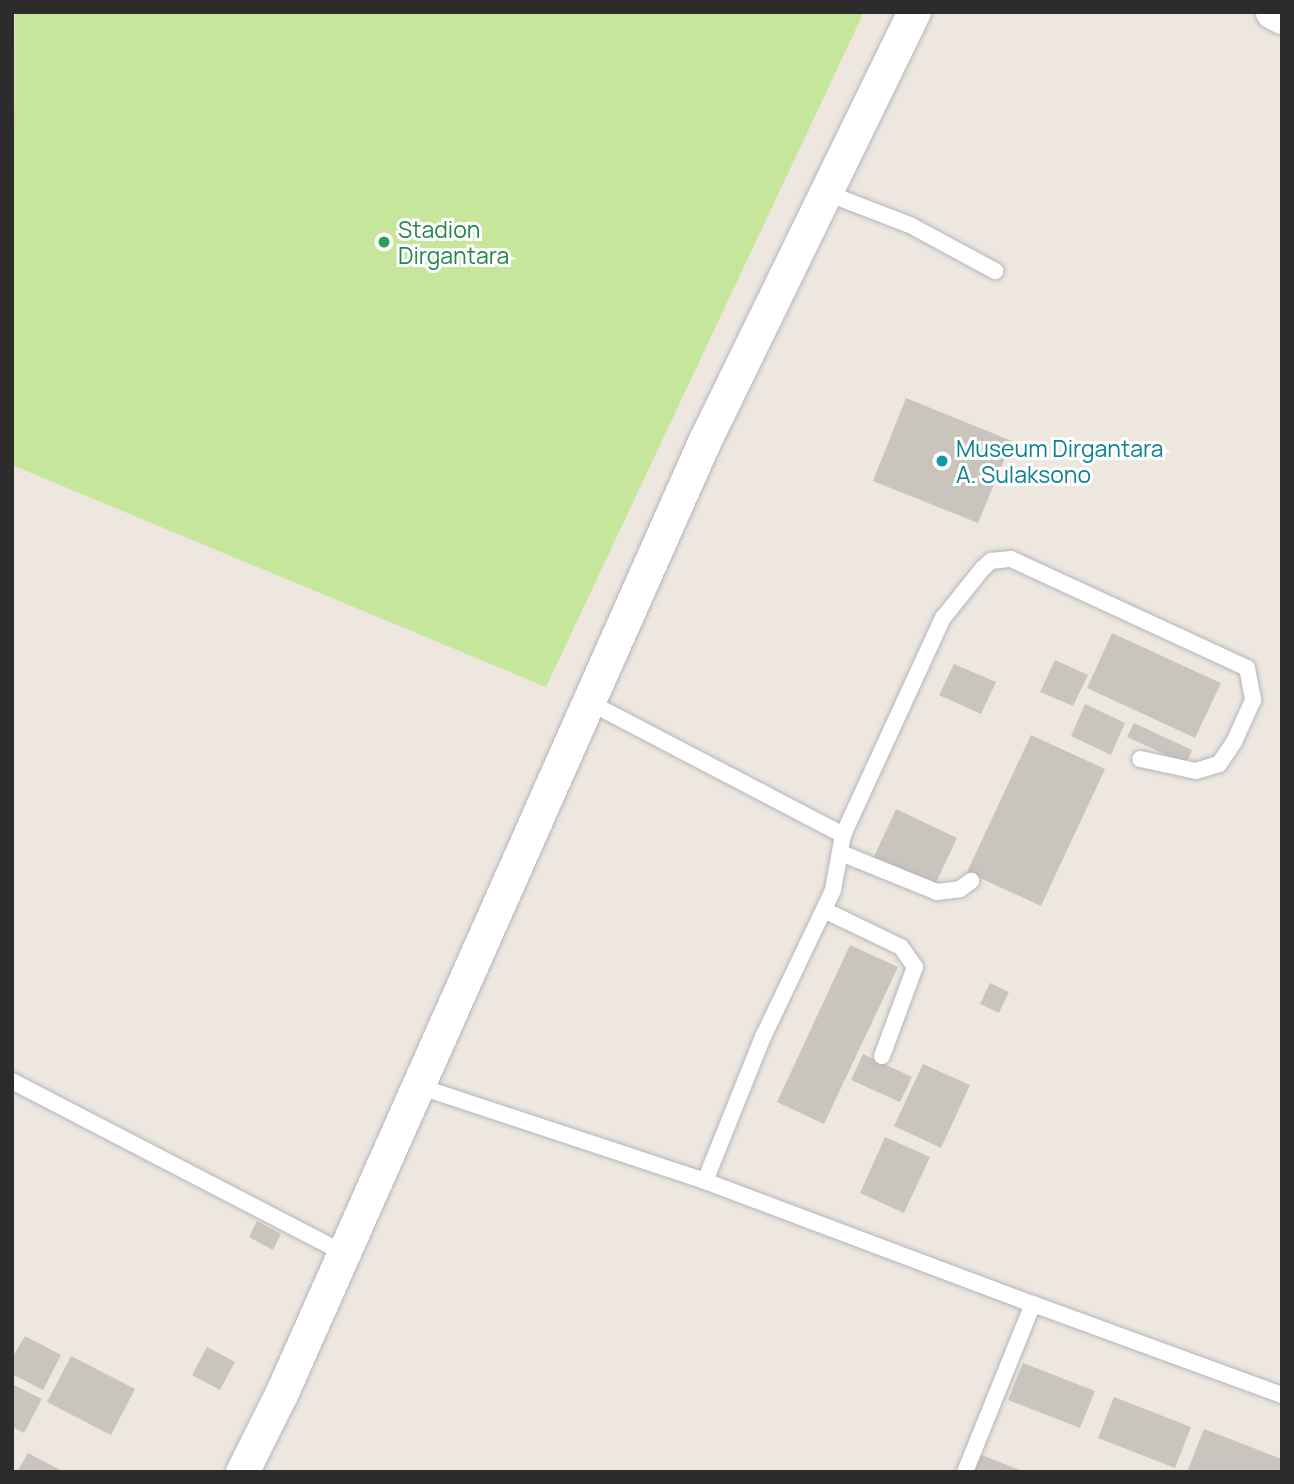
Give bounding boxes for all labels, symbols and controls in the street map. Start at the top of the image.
place label: Stadion Dirgantara [398,215,509,269]
marker: Stadion Dirgantara [376,234,392,250]
place label: Museum Dirgantara A. Sulaksono [956,434,1164,488]
marker: Museum Dirgantara A. Sulaksono [934,453,950,469]

